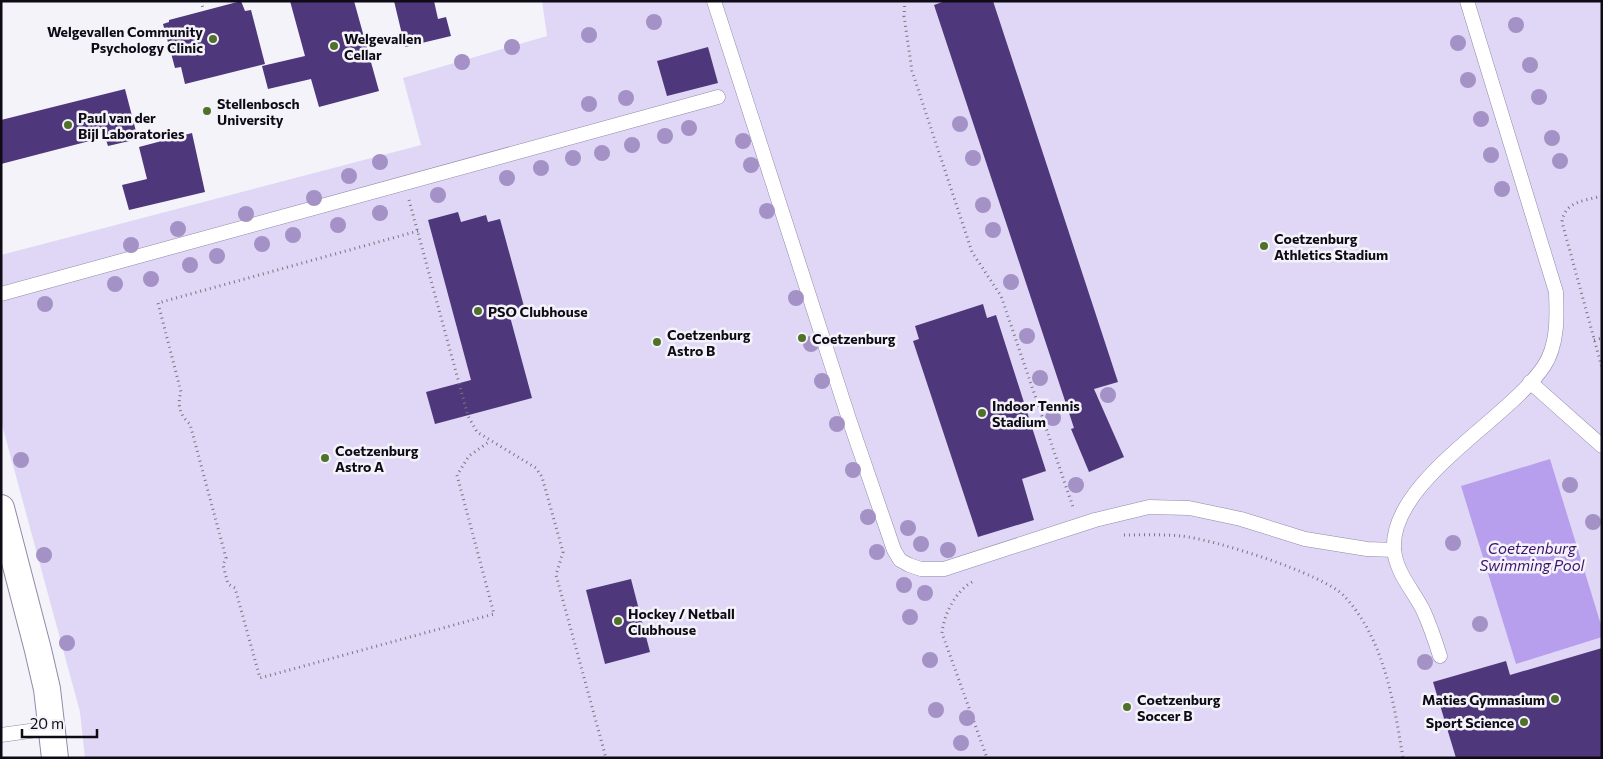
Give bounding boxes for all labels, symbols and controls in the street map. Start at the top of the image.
place label: Welgevallen Community Psychology Clinic [47,23,203,56]
place label: Welgevallen Cellar [344,30,422,63]
marker: Welgevallen Community Psychology Clinic [207,33,219,45]
marker: Welgevallen Cellar [328,40,340,52]
place label: Stellenbosch University [217,95,300,128]
marker: Stellenbosch University [201,105,213,117]
place label: Paul van der Bijl Laboratories [78,109,185,142]
marker: Paul van der Bijl Laboratories [62,119,74,131]
place label: Coetzenburg Athletics Stadium [1274,230,1388,263]
marker: Coetzenburg Athletics Stadium [1258,240,1270,252]
place label: PSO Clubhouse [488,303,588,320]
marker: PSO Clubhouse [472,305,484,317]
place label: Coetzenburg Astro B [667,326,751,359]
place label: Coetzenburg [812,330,896,347]
marker: Coetzenburg [796,332,808,344]
marker: Coetzenburg Astro B [651,336,663,348]
place label: Indoor Tennis Stadium [992,397,1080,430]
marker: Indoor Tennis Stadium [976,407,988,419]
place label: Coetzenburg Astro A [335,442,419,475]
marker: Coetzenburg Astro A [319,452,331,464]
water label: Coetzenburg Swimming Pool [1480,539,1586,574]
place label: Hockey / Netball Clubhouse [628,605,735,638]
marker: Hockey / Netball Clubhouse [612,615,624,627]
place label: Coetzenburg Soccer B [1137,691,1221,724]
place label: Maties Gymnasium [1422,691,1545,708]
marker: Maties Gymnasium [1549,693,1561,705]
marker: Coetzenburg Soccer B [1121,701,1133,713]
scale bar [22,706,98,738]
text: 20 m [30,714,64,732]
place label: Sport Science [1426,714,1514,731]
marker: Sport Science [1518,716,1530,728]

